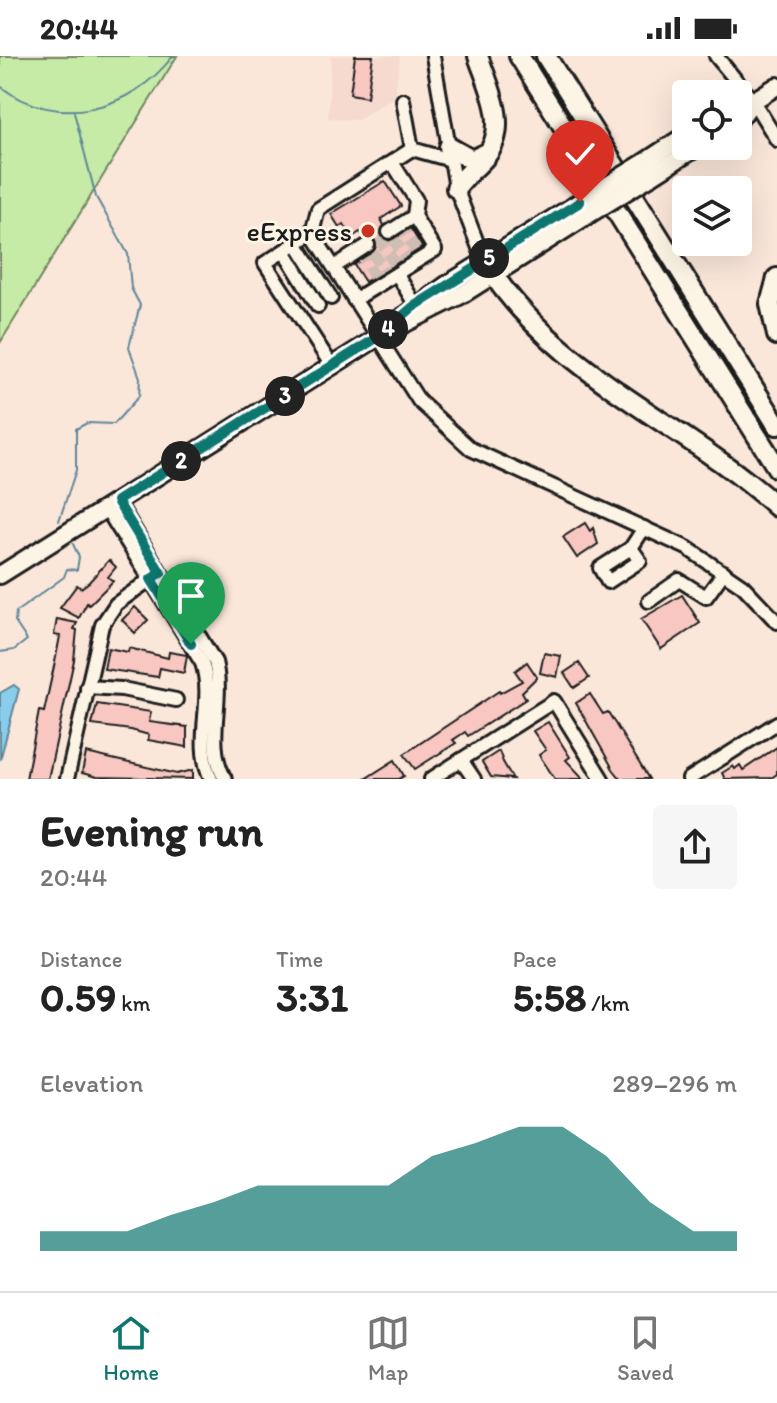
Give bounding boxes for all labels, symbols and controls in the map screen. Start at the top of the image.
text: 20:44 [40,10,118,47]
map controls [672,80,752,256]
button: locate [672,80,752,160]
pin [546,120,614,202]
icon: check [558,132,602,176]
button: layers [672,176,752,256]
place label: eExpress [247,214,352,248]
marker: eExpress [359,222,377,240]
pin: 5 [469,238,509,278]
text: 5 [483,244,495,271]
pin: 4 [368,309,408,349]
text: 4 [381,315,395,342]
pin: 3 [265,376,305,416]
text: 3 [279,382,291,409]
pin: 2 [161,441,201,481]
text: 2 [175,447,187,474]
pin [157,562,225,644]
icon: arrive [169,574,213,618]
text: Evening run [40,804,263,857]
button: share [653,805,737,889]
text: 20:44 [40,861,107,893]
text: Distance [40,946,122,973]
text: Time [276,946,323,973]
text: Pace [513,946,557,973]
text: 0.59 [40,973,116,1021]
text: 3:31 [276,973,348,1021]
text: 5:58 [513,973,586,1021]
text: km [116,990,150,1017]
text: /km [586,990,630,1017]
text: Elevation [40,1067,143,1099]
text: 289–296 m [612,1067,737,1099]
tab: Home [104,1311,159,1386]
tab: Map [366,1311,410,1386]
tab: Saved [617,1311,673,1386]

